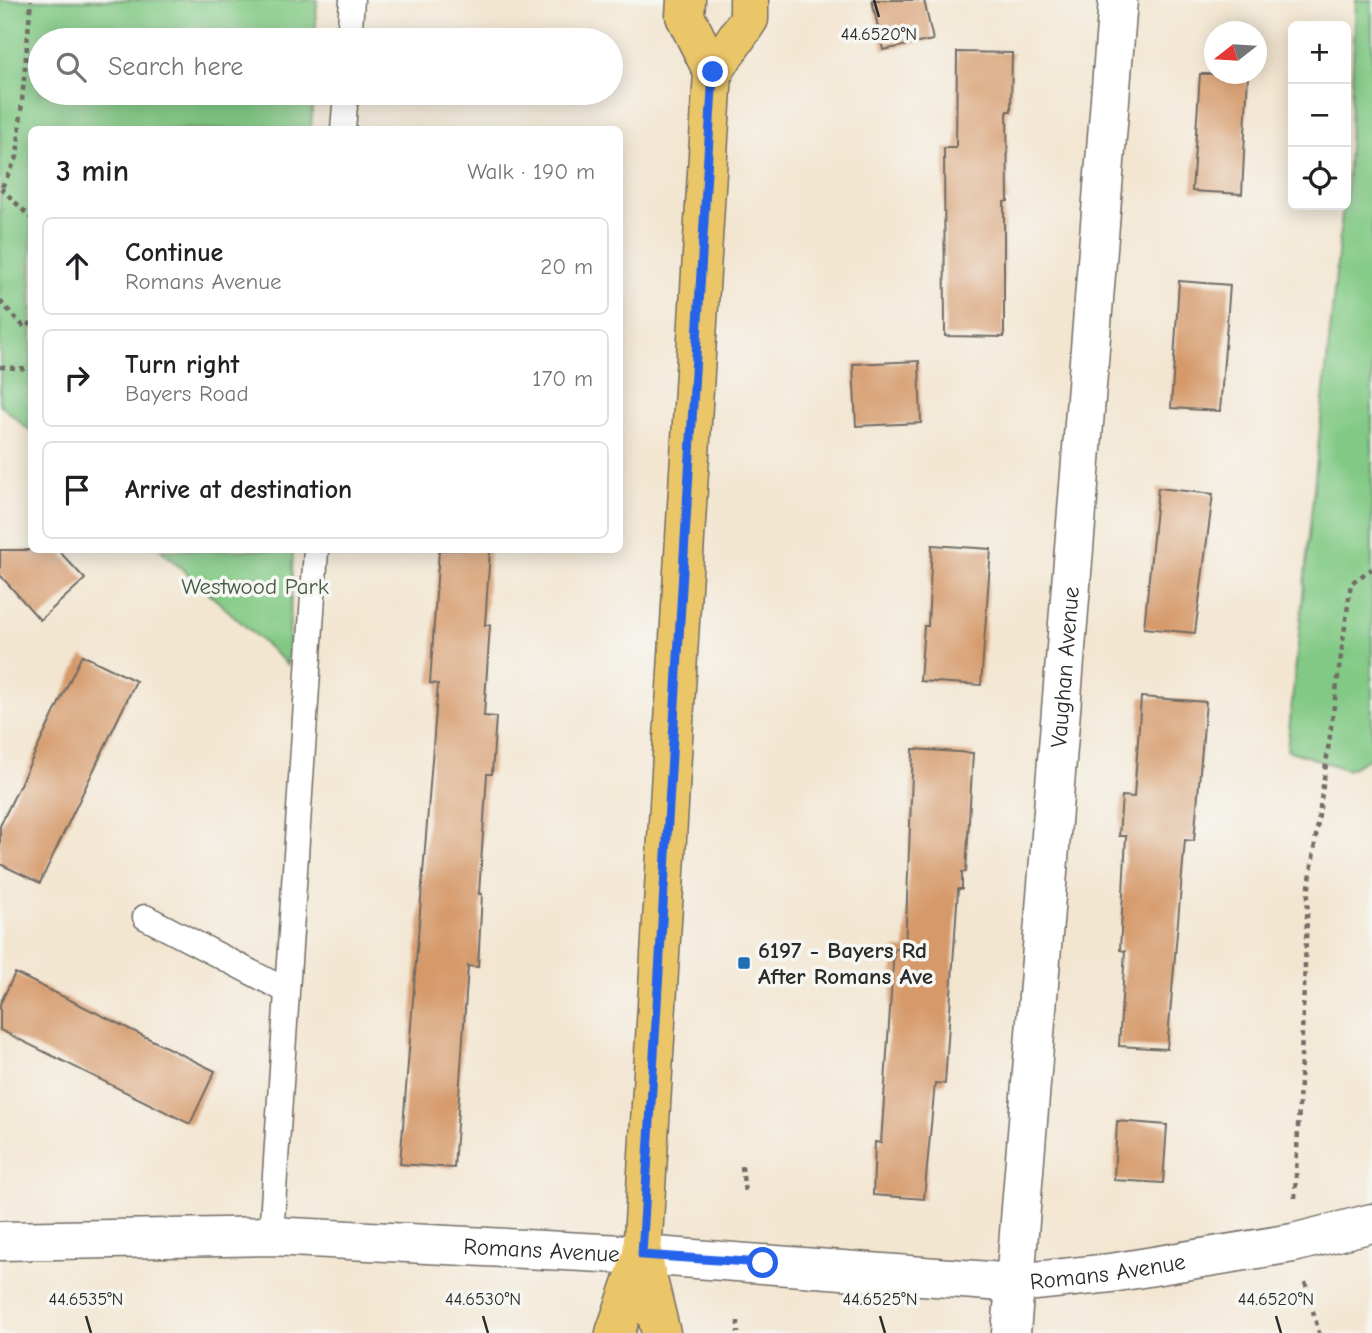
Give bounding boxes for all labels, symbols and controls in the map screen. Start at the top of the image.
north arrow [1204,21,1267,84]
map controls [1288,21,1351,210]
button: + [1288,21,1351,84]
text: 44.6520°N [841,24,917,45]
search box [28,28,623,105]
icon: search [52,48,90,86]
text: Search here [108,52,243,82]
route end [697,56,728,87]
button: − [1288,84,1351,147]
button: locate [1288,147,1351,210]
text: 3 min [56,154,129,189]
text: Walk · 190 m [467,158,595,185]
text: Continue [125,238,223,268]
icon: ahead [58,247,96,285]
text: 20 m [540,253,593,280]
text: Romans Avenue [125,268,282,295]
text: Turn right [125,350,239,380]
icon: right [58,359,96,397]
text: 170 m [532,365,593,392]
text: Bayers Road [125,380,249,407]
icon: arrive [58,471,96,509]
text: Arrive at destination [125,475,352,505]
park label: Westwood Park [181,573,329,600]
street label: Vaughan Avenue [1045,586,1085,749]
place label: 6197 - Bayers Rd After Romans Ave [758,937,933,990]
marker: 6197 - Bayers Rd After Romans Ave [736,955,752,971]
street label: Romans Avenue [463,1233,620,1268]
route start [747,1247,778,1278]
street label: Romans Avenue [1029,1248,1187,1295]
text: 44.6535°N [49,1289,123,1310]
text: 44.6530°N [445,1289,521,1310]
text: 44.6525°N [842,1289,918,1310]
text: 44.6520°N [1238,1289,1314,1310]

